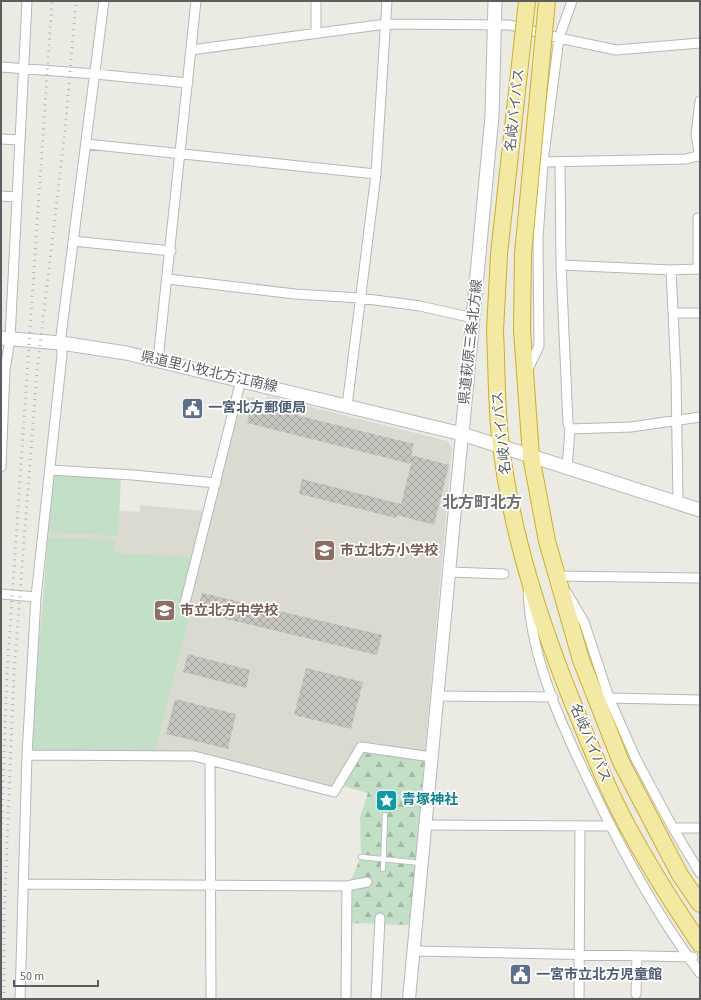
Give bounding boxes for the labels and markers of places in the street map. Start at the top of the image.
public building icon: 一宮北方郵便局 [179,395,205,421]
place label: 一宮北方郵便局 [208,398,306,418]
school or university icon: 市立北方小学校 [311,538,337,564]
place label: 市立北方小学校 [340,541,438,561]
school or university icon: 市立北方中学校 [152,598,178,624]
place label: 市立北方中学校 [180,601,278,621]
place icon: 青塚神社 [373,787,399,813]
place label: 青塚神社 [402,790,458,810]
public building icon: 一宮市立北方児童館 [507,962,533,988]
place label: 一宮市立北方児童館 [536,965,662,985]

